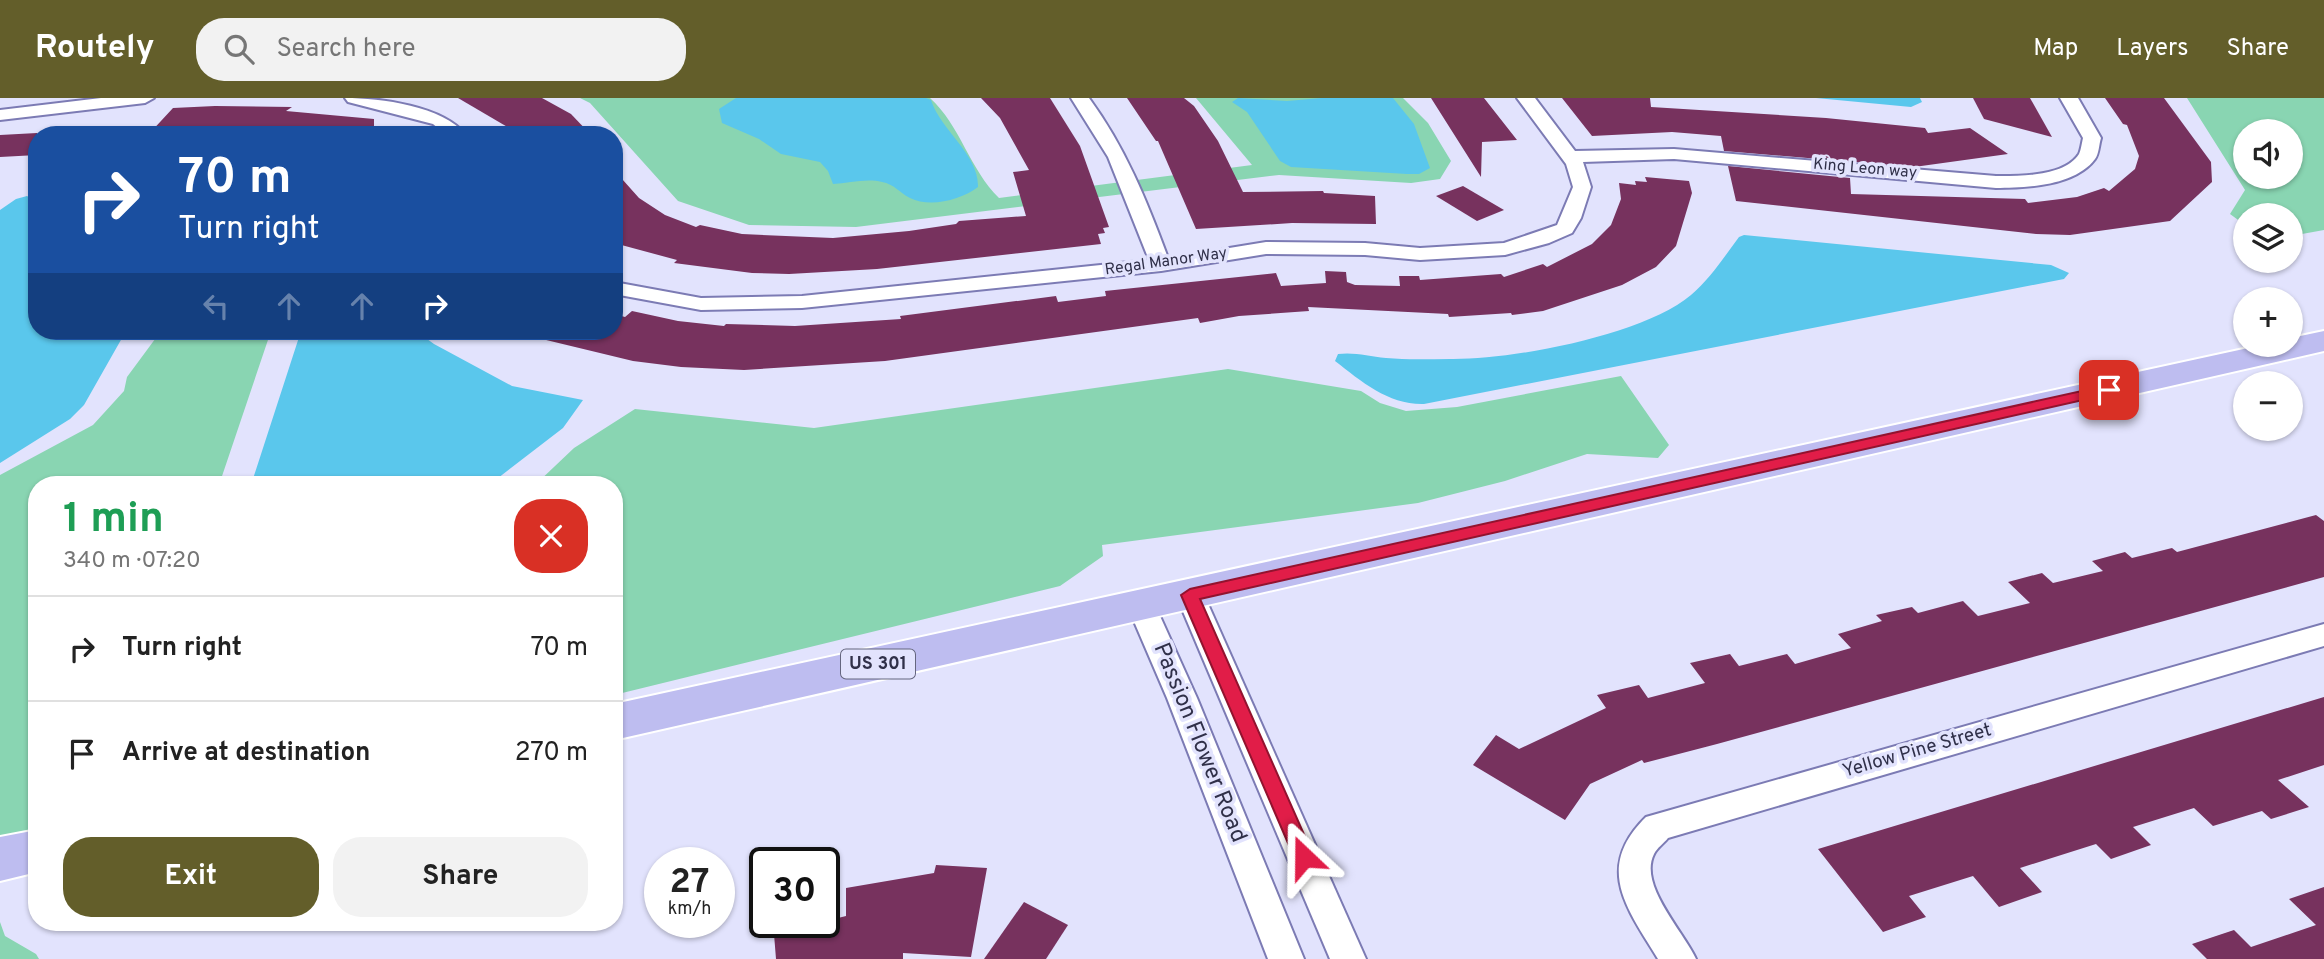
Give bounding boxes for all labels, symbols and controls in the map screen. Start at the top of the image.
search box [196,18,686,81]
text: Routely [35,28,154,70]
icon: search [220,30,258,68]
text: Search here [276,33,415,66]
text: Map [2033,34,2078,64]
text: Layers [2116,34,2188,64]
text: Share [2226,34,2289,64]
map controls [2233,119,2303,441]
button: sound [2233,119,2303,189]
text: 70 m [178,149,292,211]
icon: right [63,154,154,245]
street label: King Leon way [1812,154,1918,184]
button: layers [2233,203,2303,273]
text: Turn right [178,210,320,250]
street label: Regal Manor Way [1104,244,1228,280]
icon: left [197,287,235,325]
icon: ahead [270,287,308,325]
icon: ahead [343,287,381,325]
icon: right [416,287,454,325]
button: + [2233,287,2303,357]
pin [2079,360,2139,420]
icon: arrive [2090,371,2128,409]
button: − [2233,371,2303,441]
text: 1 min [63,494,164,547]
button: close [514,499,588,573]
text: 340 m · 07:20 [63,547,201,576]
icon: right [63,630,101,668]
text: Turn right [122,632,242,665]
text: 70 m [530,632,588,665]
street label: Passion Flower Road [1146,639,1252,847]
road number: US 301 [841,650,915,678]
street label: Yellow Pine Street [1840,718,1994,784]
icon: arrive [63,735,101,773]
text: Arrive at destination [122,737,370,770]
text: 270 m [515,737,588,770]
position arrow [1267,820,1341,894]
button: Exit [63,837,319,917]
button: Share [333,837,588,917]
speed limit sign: 30 [749,847,840,938]
text: 27 [670,861,709,905]
text: km/h [668,898,711,921]

